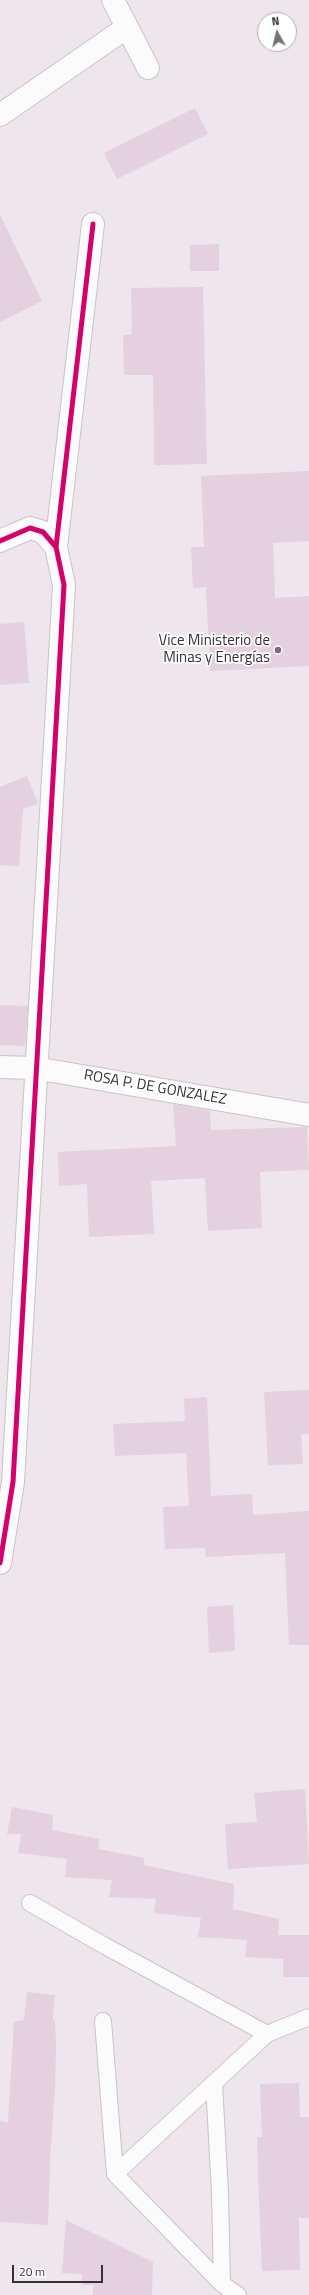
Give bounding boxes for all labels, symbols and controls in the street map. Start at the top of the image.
north arrow [257,12,297,52]
text: N [271,13,280,30]
place label: Vice Ministerio de Minas y Energías [158,632,270,667]
marker: Vice Ministerio de Minas y Energías [273,645,283,655]
street label: ROSA P. DE GONZALEZ [82,1067,228,1109]
scale bar [14,2257,105,2283]
text: 20 m [19,2262,45,2281]

